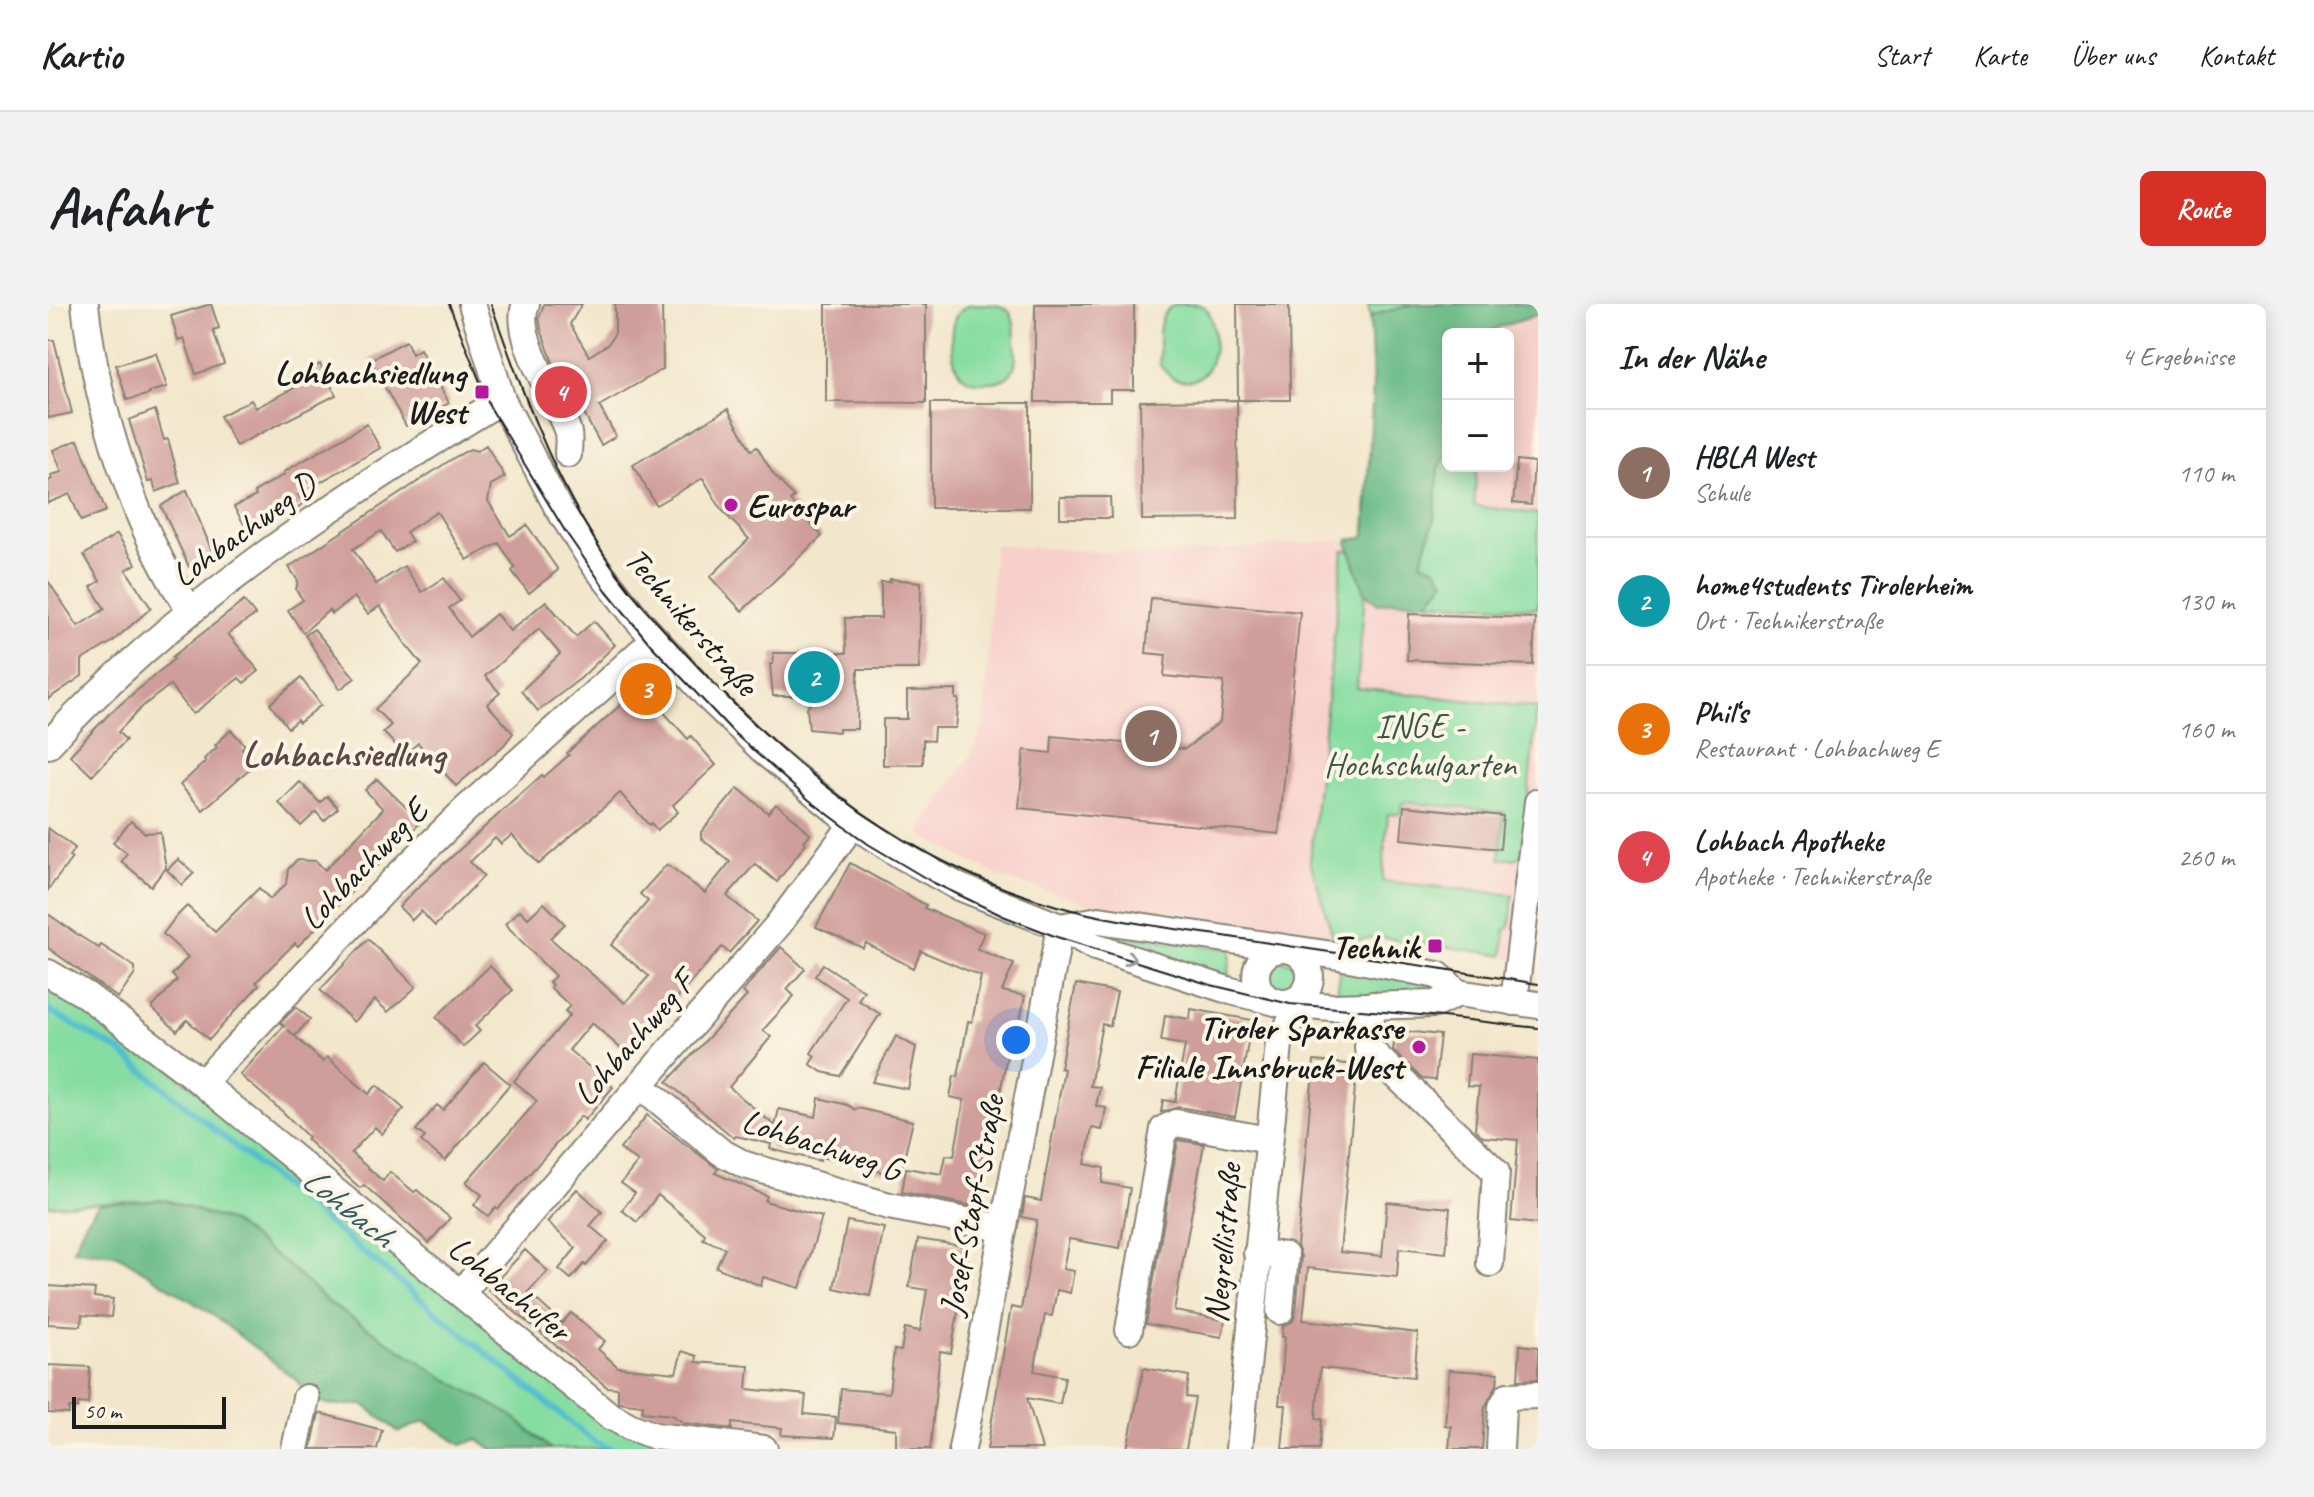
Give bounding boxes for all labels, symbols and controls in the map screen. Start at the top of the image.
text: Kartio [40,32,122,79]
text: Start [1874,38,1929,73]
text: Karte [1973,38,2027,73]
text: Über uns [2071,38,2155,73]
text: Kontakt [2199,38,2274,73]
button: Route [2140,171,2266,246]
text: Anfahrt [48,173,208,244]
map controls [1442,328,1514,472]
button: + [1442,328,1514,400]
text: In der Nähe [1618,335,1764,378]
text: 4 Ergebnisse [2121,340,2234,373]
place label: Lohbachsiedlung West [275,351,470,433]
pin: 4 [535,362,587,422]
marker: Lohbachsiedlung West [473,383,491,401]
button: − [1442,400,1514,472]
text: HBLA West [1694,438,1814,476]
text: 1 [1638,457,1650,490]
text: 110 m [2178,457,2234,490]
street label: Lohbachweg D [163,461,326,596]
text: Schule [1694,476,1750,509]
place label: Eurospar [747,484,857,527]
marker: Eurospar [722,496,740,514]
street label: Technikerstraße [615,538,770,707]
text: home4students Tirolerheim [1694,566,1972,604]
text: 2 [1638,585,1650,618]
text: 130 m [2178,585,2234,618]
text: Ort · Technikerstraße [1694,604,1882,637]
pin: 2 [788,647,840,707]
pin: 3 [620,659,672,719]
text: Phil‘s [1694,694,1748,732]
park label: INGE - Hochschulgarten [1324,704,1518,786]
pin: 1 [1125,706,1177,766]
text: 3 [1638,713,1650,746]
text: 160 m [2178,713,2234,746]
district label: Lohbachsiedlung [243,731,448,777]
text: Restaurant · Lohbachweg E [1694,732,1939,765]
street label: Lohbachweg E [290,787,439,939]
text: Lohbach Apotheke [1694,822,1883,860]
text: 4 [1638,841,1650,874]
text: 260 m [2178,841,2234,874]
text: Apotheke · Technikerstraße [1694,860,1930,893]
place label: Technik [1332,925,1422,968]
marker: Technik [1426,937,1444,955]
one-way arrow [1123,950,1137,966]
street label: Lohbachweg F [564,957,708,1114]
place label: Tiroler Sparkasse Filiale Innsbruck-West [1135,1006,1407,1088]
your location [996,1020,1036,1060]
marker: Tiroler Sparkasse Filiale Innsbruck-West [1410,1038,1428,1056]
street label: Josef-Stapf-Straße [929,1089,1014,1321]
street label: Lohbachweg G [737,1099,910,1191]
water label: Lohbach [293,1156,406,1260]
street label: Negrellistraße [1194,1159,1251,1324]
street label: Lohbachufer [440,1226,582,1352]
scale bar [72,1393,226,1429]
text: 50 m [84,1397,121,1425]

